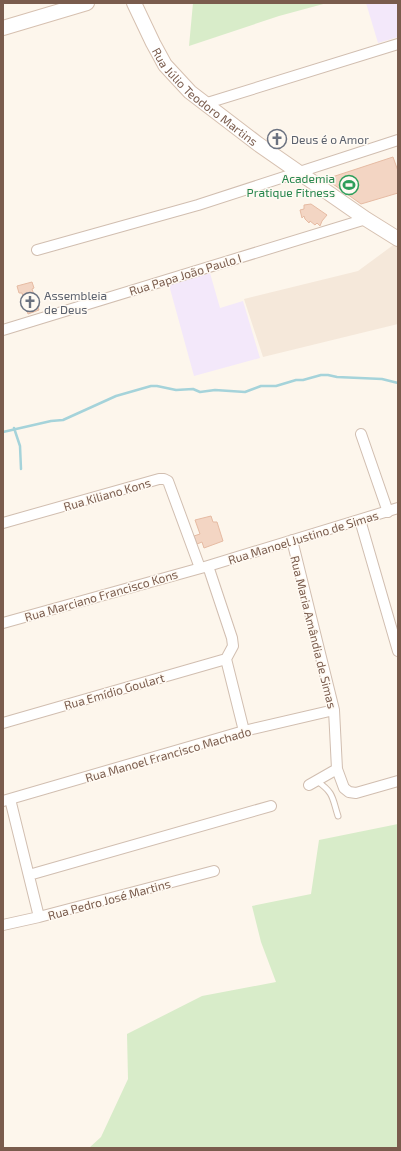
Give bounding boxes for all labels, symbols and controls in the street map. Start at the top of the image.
street label: Rua Júlio Teodoro Martins [150,45,261,148]
church icon: Deus é o Amor [266,128,288,150]
place label: Deus é o Amor [291,132,369,146]
place label: Academia Pratique Fitness [247,171,335,199]
sports icon: Academia Pratique Fitness [338,174,360,196]
street label: Rua Papa João Paulo I [127,250,243,298]
place label: Assembleia de Deus [44,288,107,316]
church icon: Assembleia de Deus [19,291,41,313]
street label: Rua Kiliano Kons [62,475,152,513]
street label: Rua Manoel Justino de Simas [226,507,380,567]
street label: Rua Maria Amândia de Simas [288,554,340,710]
street label: Rua Marciano Francisco Kons [23,566,179,624]
street label: Rua Emídio Goulart [62,670,166,712]
street label: Rua Manoel Francisco Machado [83,724,253,784]
street label: Rua Pedro José Martins [46,876,172,922]

